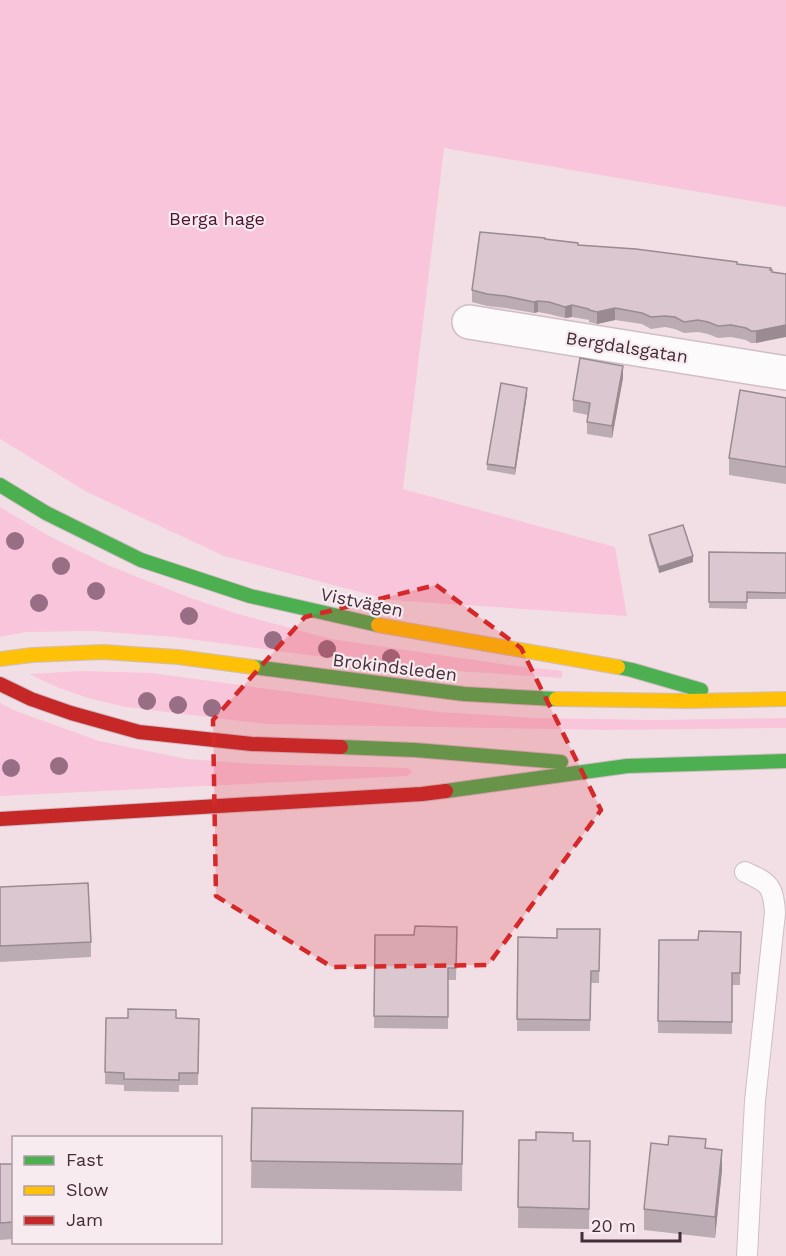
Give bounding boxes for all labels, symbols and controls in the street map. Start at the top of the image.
park label: Berga hage [169,208,265,229]
street label: Bergdalsgatan [564,327,690,367]
street label: Vistvägen [319,583,405,621]
street label: Brokindsleden [332,649,458,685]
legend [12,1136,222,1244]
text: Fast [66,1149,104,1170]
text: Slow [66,1179,109,1200]
scale bar [582,1205,680,1243]
text: Jam [66,1209,103,1230]
text: 20 m [591,1215,636,1236]

